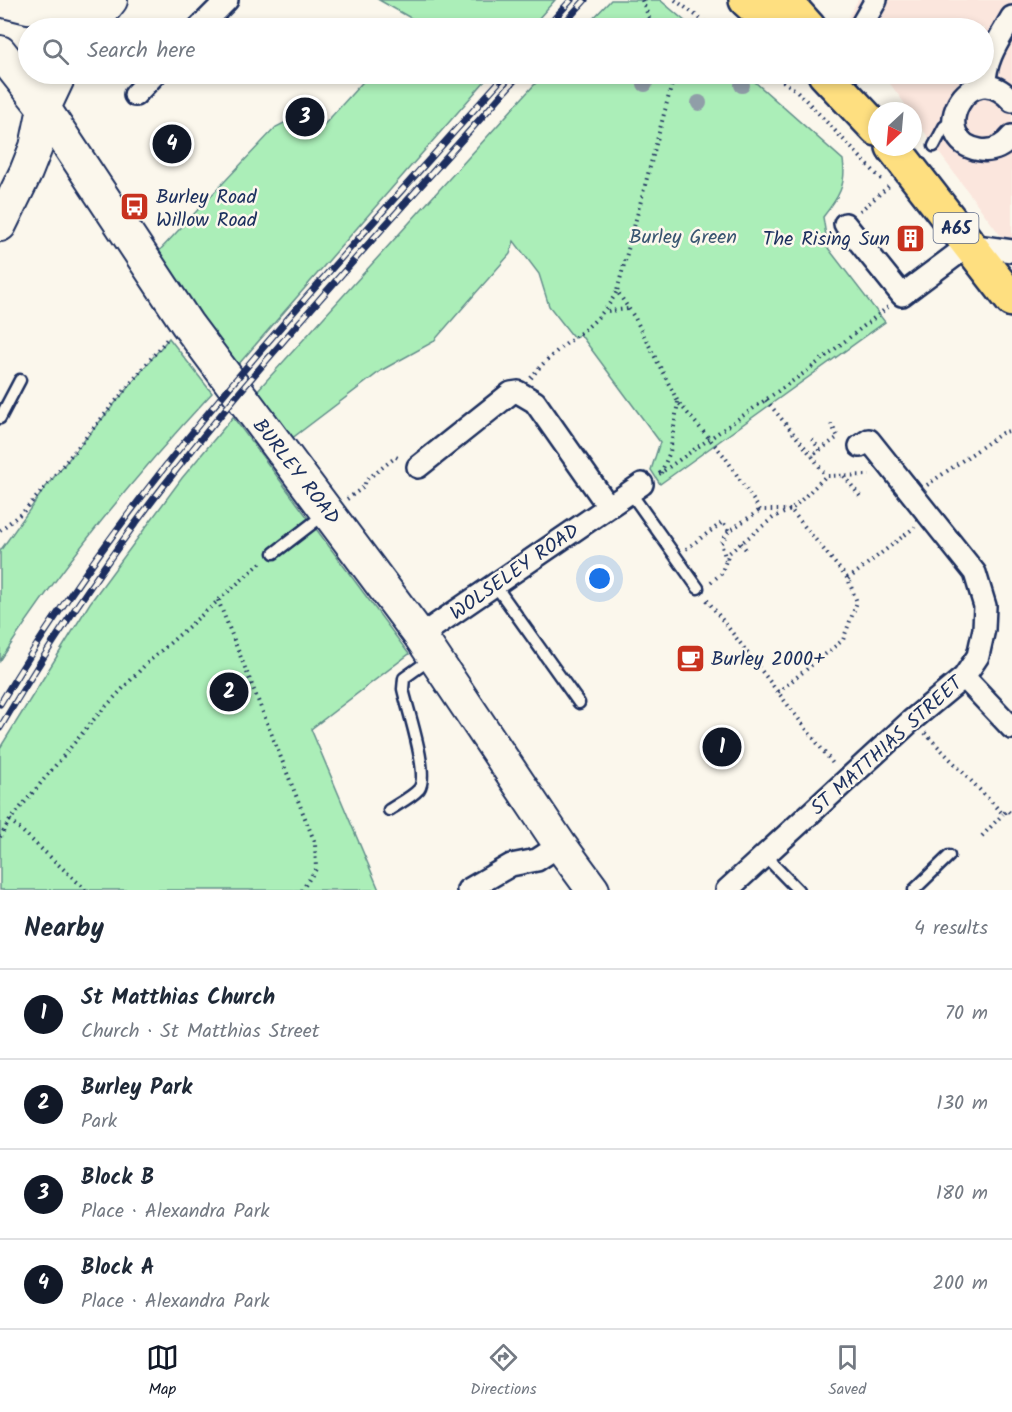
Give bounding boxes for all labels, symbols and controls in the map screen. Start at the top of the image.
search box [18,18,994,84]
text: Search here [87,34,195,69]
icon: search [39,35,72,68]
pin: 3 [286,94,324,140]
north arrow [868,102,922,156]
pin: 4 [152,122,192,166]
place label: Burley Road Willow Road [156,182,258,237]
bus stop icon: Burley Road Willow Road [119,191,151,223]
road number: A65 [934,213,978,243]
park label: Burley Green [629,222,737,254]
building icon: The Rising Sun [895,222,927,254]
place label: The Rising Sun [763,224,890,256]
street label: BURLEY ROAD [244,412,347,532]
street label: WOLSELEY ROAD [444,516,587,629]
your location [585,564,614,593]
cafe icon: Burley 2000+ [674,642,706,674]
place label: Burley 2000+ [711,644,826,676]
street label: ST MATTHIAS STREET [804,667,973,824]
pin: 2 [210,670,248,714]
pin: 1 [702,724,742,770]
text: Nearby [24,908,104,950]
text: 4 results [914,913,988,945]
text: St Matthias Church [81,981,275,1016]
text: 1 [40,998,47,1030]
text: 70 m [945,998,988,1030]
text: Church · St Matthias Street [81,1016,319,1048]
text: Burley Park [81,1071,192,1106]
text: 2 [38,1088,49,1120]
text: 130 m [936,1088,988,1120]
text: Park [81,1106,117,1138]
text: Block B [81,1161,154,1196]
text: 3 [38,1178,49,1210]
text: 180 m [936,1178,988,1210]
text: Place · Alexandra Park [81,1196,270,1228]
text: Block A [81,1251,155,1286]
text: 4 [38,1268,49,1300]
text: 200 m [932,1268,988,1300]
text: Place · Alexandra Park [81,1286,270,1318]
tab: Map [146,1341,179,1402]
tab: Directions [470,1341,537,1402]
tab: Saved [828,1341,866,1402]

